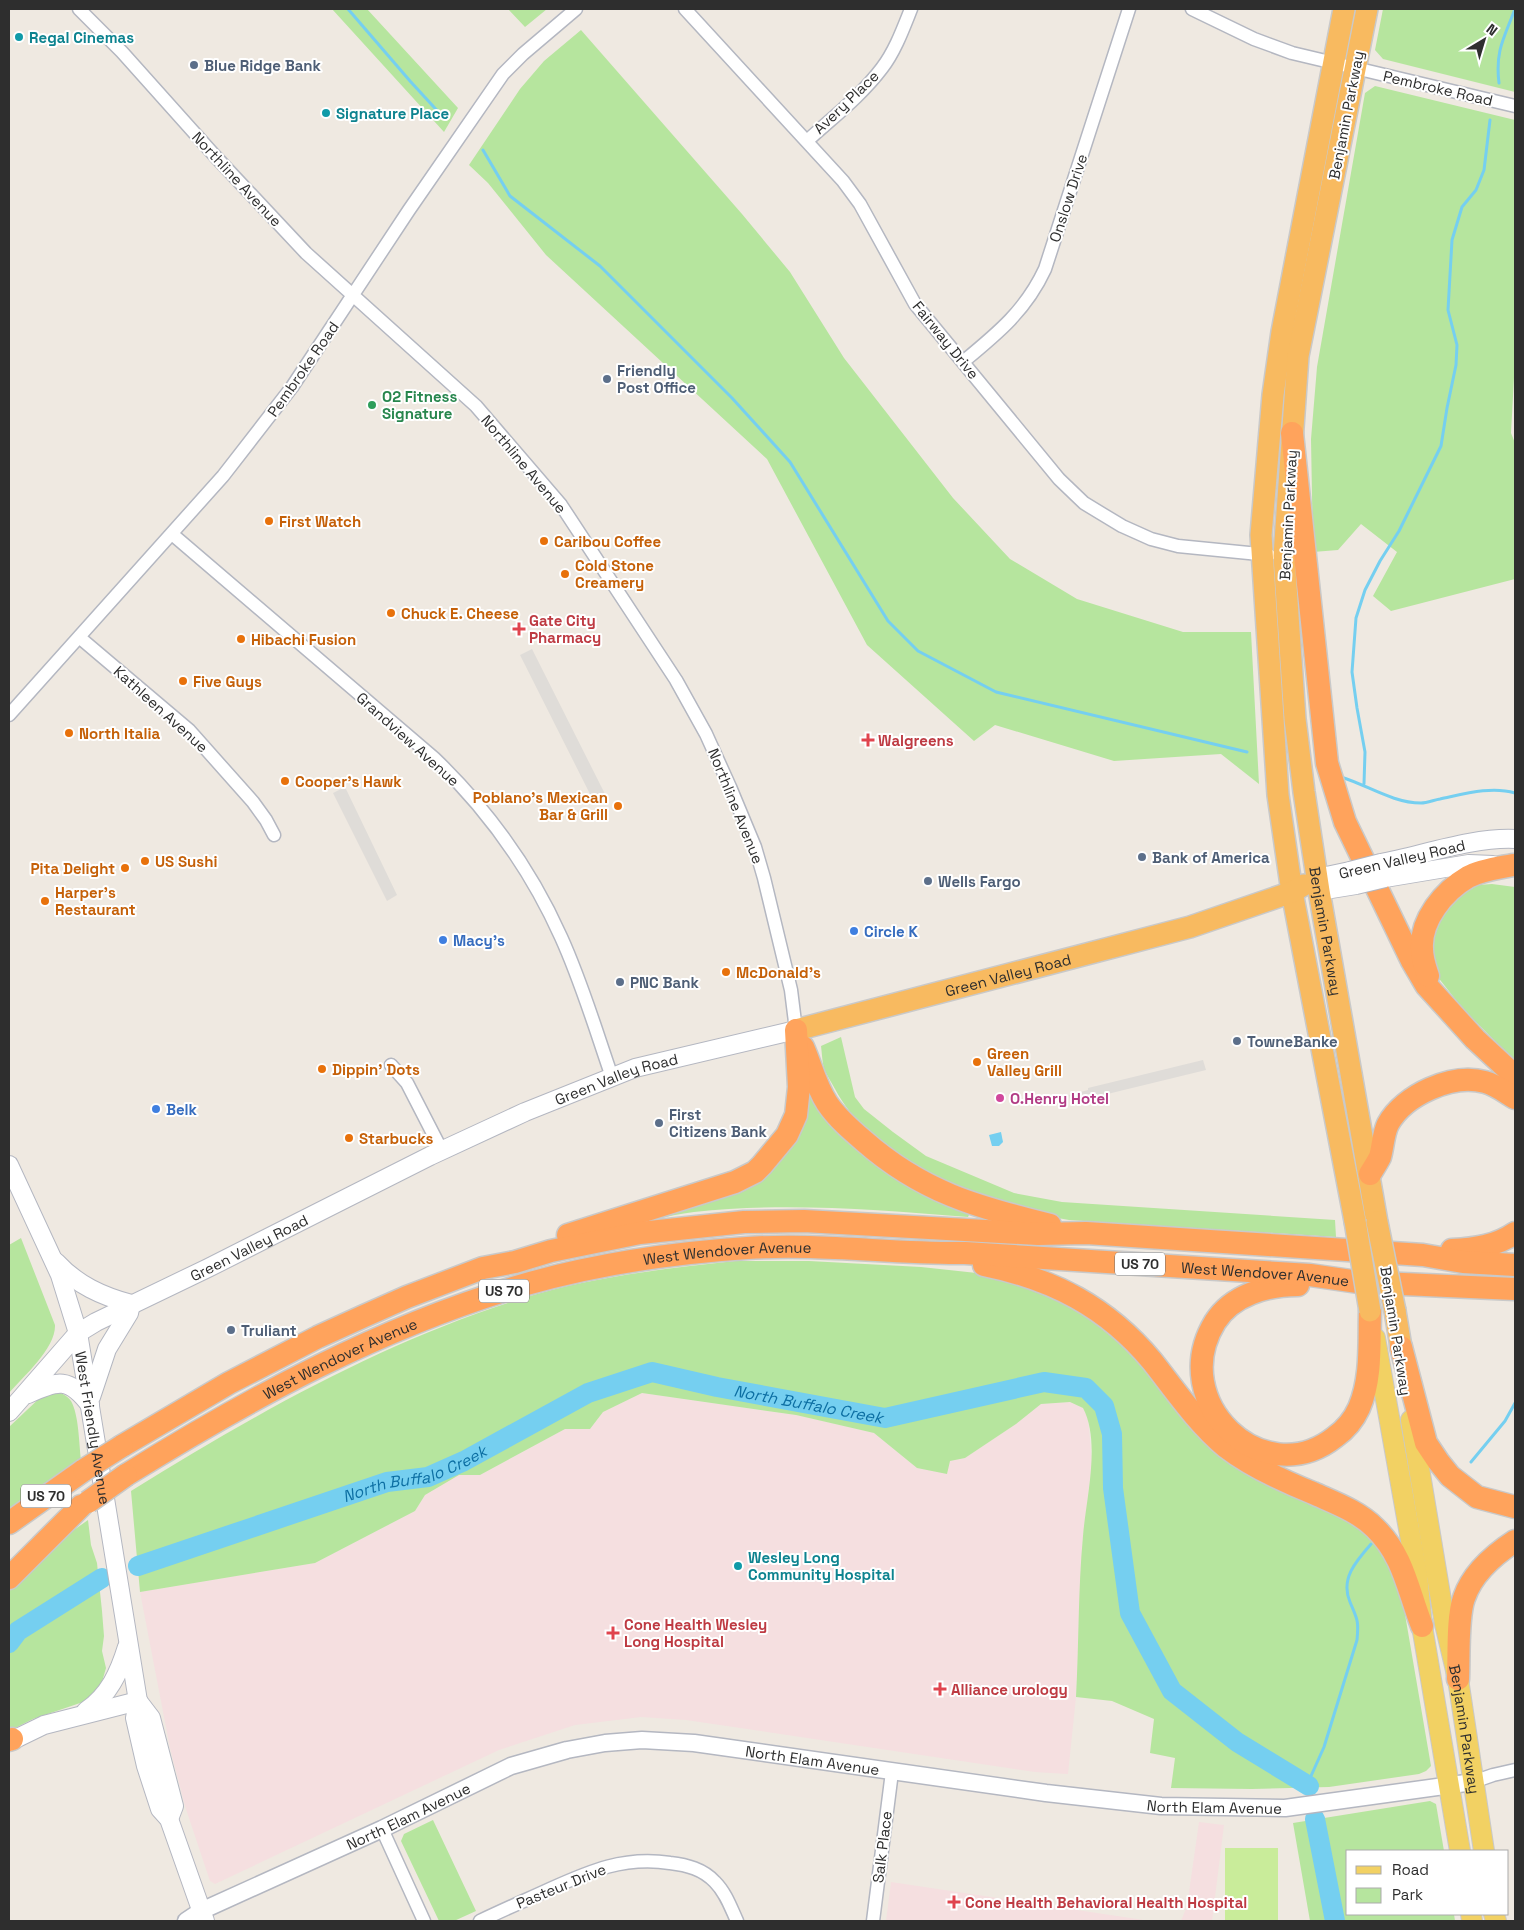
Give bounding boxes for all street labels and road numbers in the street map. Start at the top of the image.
street label: Benjamin Parkway [1324,49,1368,181]
street label: Avery Place [809,66,883,138]
street label: Pembroke Road [1381,66,1495,110]
street label: Northline Avenue [188,128,286,231]
street label: Onslow Drive [1045,151,1091,245]
street label: Fairway Drive [909,297,983,383]
street label: Pembroke Road [263,318,343,420]
street label: Northline Avenue [477,411,571,517]
street label: Benjamin Parkway [1275,449,1301,581]
street label: Kathleen Avenue [110,662,212,757]
street label: Grandview Avenue [353,688,463,790]
street label: Northline Avenue [704,745,768,867]
street label: Green Valley Road [1337,835,1467,883]
street label: Benjamin Parkway [1306,865,1347,997]
street label: Green Valley Road [943,949,1073,1000]
street label: Green Valley Road [552,1049,680,1109]
street label: Green Valley Road [187,1210,311,1285]
street label: West Wendover Avenue [642,1237,812,1268]
road number: US 70 [1115,1252,1165,1276]
street label: West Wendover Avenue [1180,1257,1351,1290]
street label: Benjamin Parkway [1376,1265,1416,1397]
road number: US 70 [479,1280,529,1302]
street label: West Wendover Avenue [259,1313,420,1403]
street label: West Friendly Avenue [72,1350,115,1506]
road number: US 70 [21,1484,71,1508]
street label: Benjamin Parkway [1445,1662,1485,1795]
street label: North Elam Avenue [744,1741,881,1779]
street label: North Elam Avenue [343,1778,473,1853]
street label: North Elam Avenue [1146,1795,1282,1817]
street label: Salk Place [868,1810,896,1884]
street label: Pasteur Drive [513,1859,609,1913]

